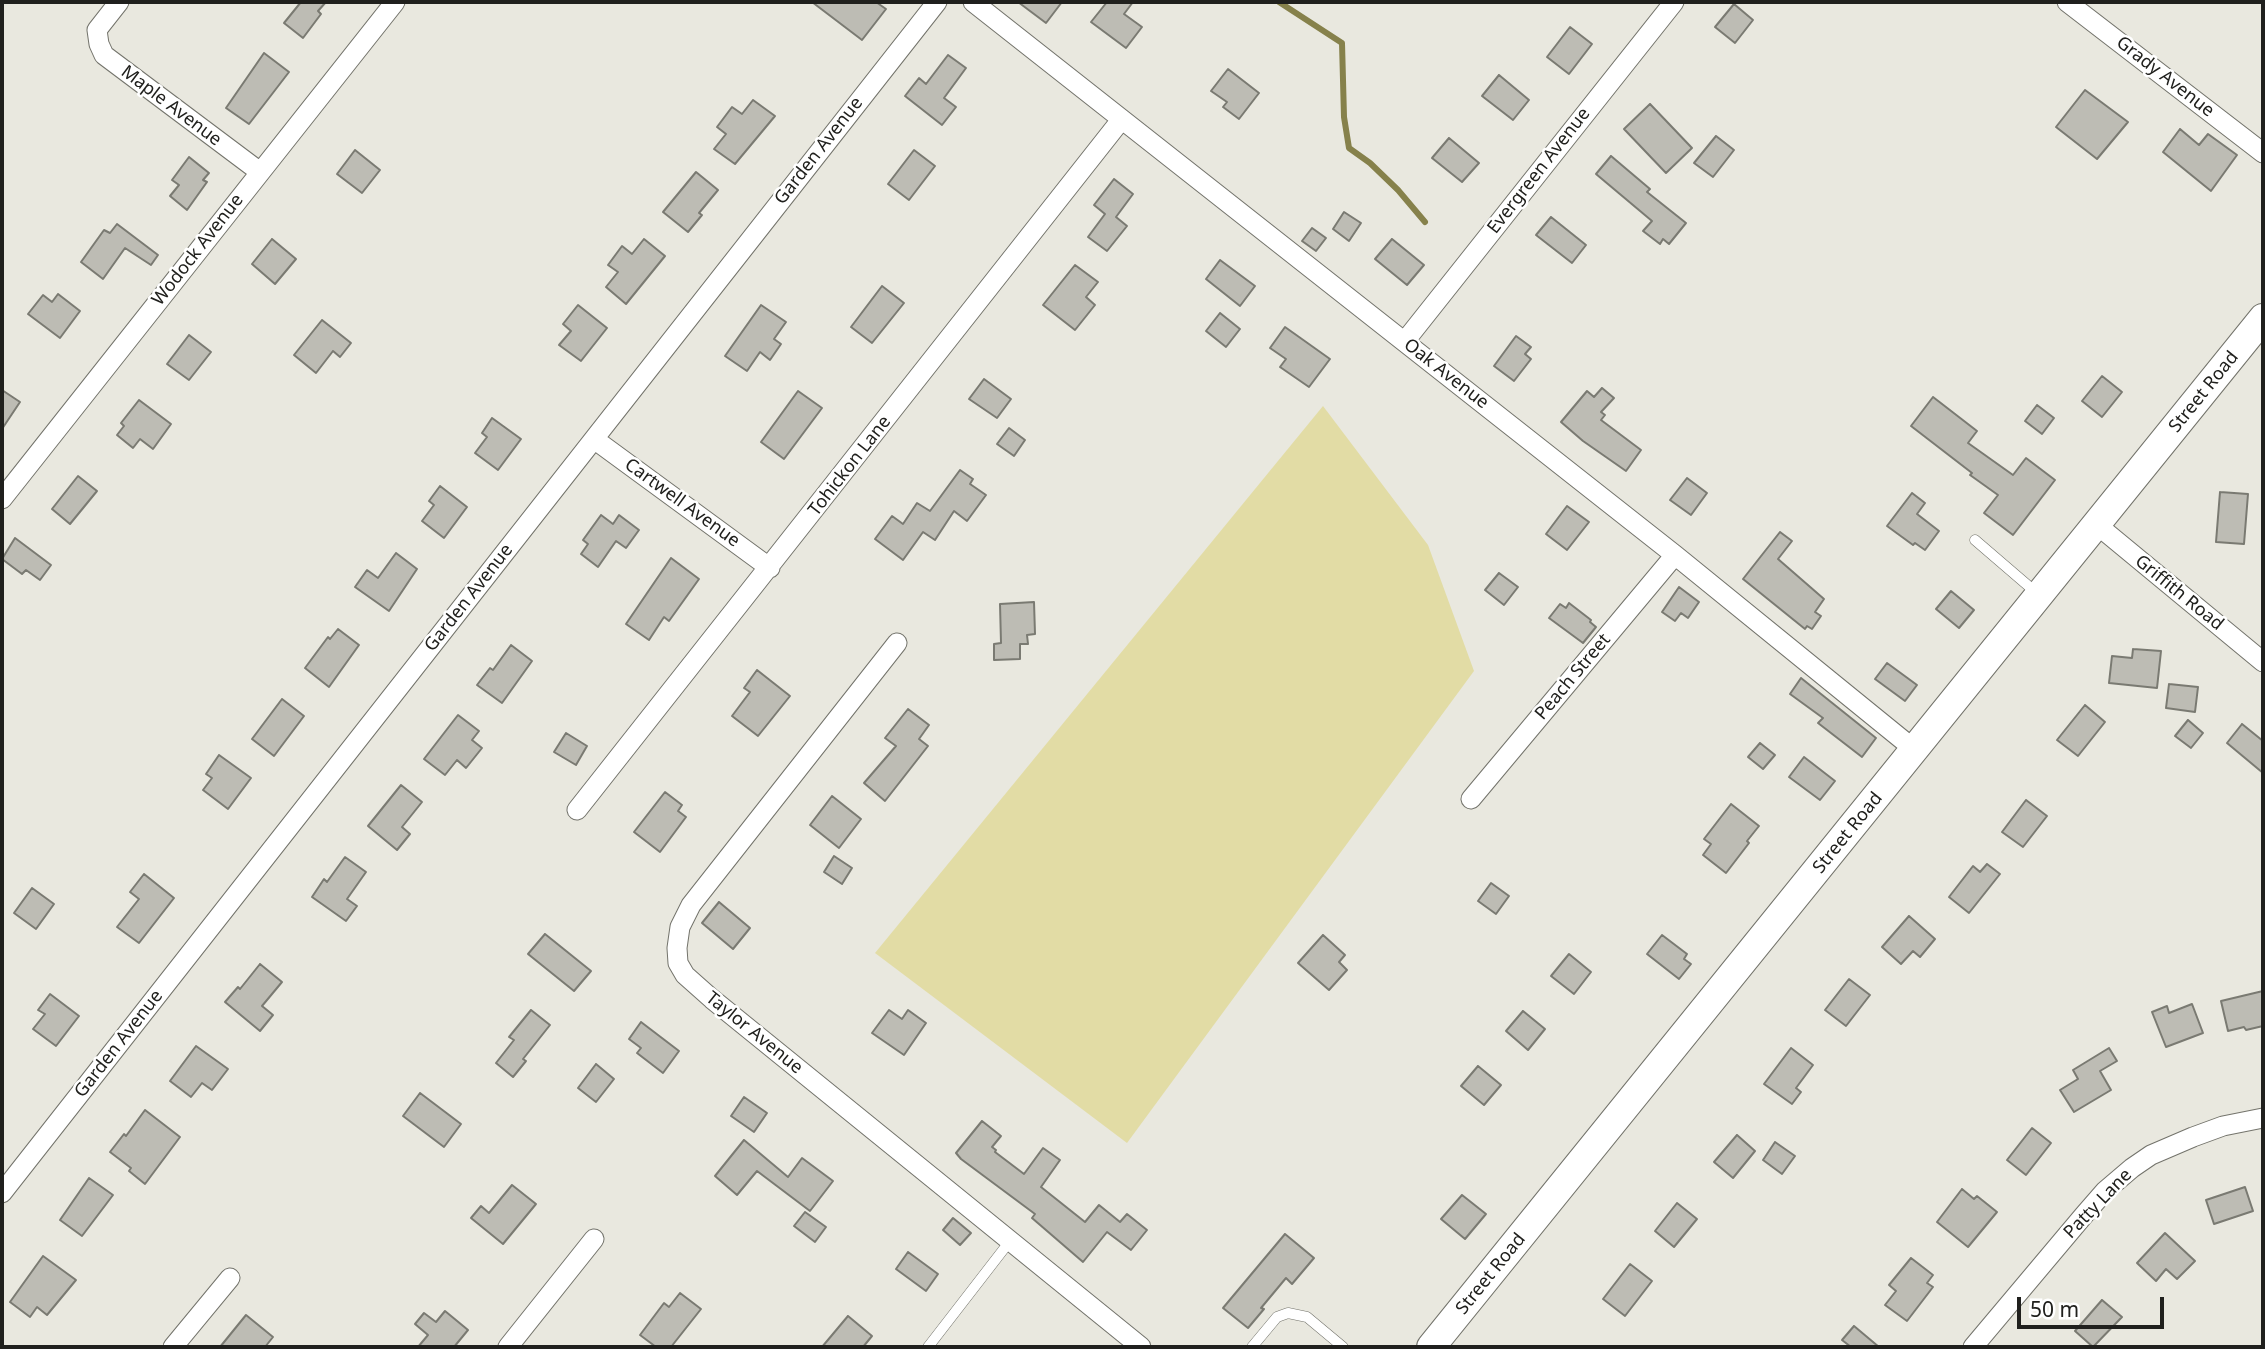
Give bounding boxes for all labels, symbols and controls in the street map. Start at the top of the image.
street label: Grady Avenue [2112,32,2218,122]
street label: Maple Avenue [117,61,225,151]
street label: Garden Avenue [770,93,868,209]
street label: Evergreen Avenue [1483,104,1595,238]
street label: Wodock Avenue [148,190,248,310]
street label: Oak Avenue [1399,334,1493,414]
street label: Street Road [2165,347,2243,437]
street label: Tohickon Lane [804,412,896,520]
street label: Cartwell Avenue [620,454,744,552]
street label: Garden Avenue [420,540,518,656]
street label: Griffith Road [2130,551,2228,635]
street label: Peach Street [1531,630,1615,724]
street label: Street Road [1809,788,1887,878]
street label: Garden Avenue [70,986,168,1102]
street label: Taylor Avenue [701,987,807,1079]
street label: Patty Lane [2059,1165,2137,1243]
street label: Street Road [1452,1229,1530,1319]
scale bar [2020,1282,2167,1326]
text: 50 m [2030,1295,2079,1323]

